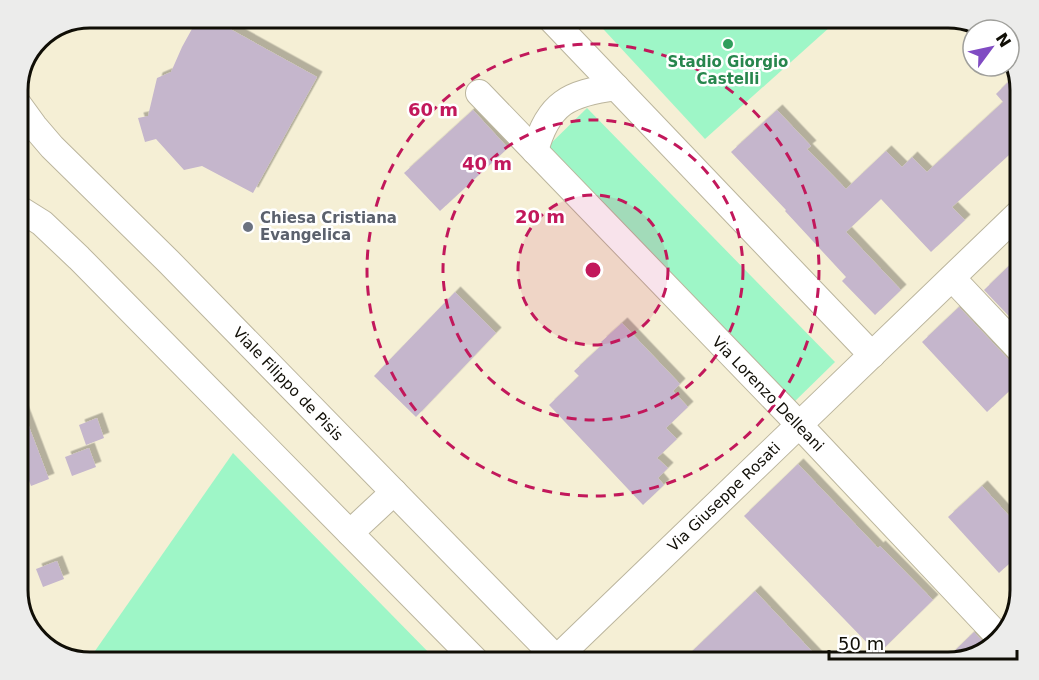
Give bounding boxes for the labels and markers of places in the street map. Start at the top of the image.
marker: Stadio Giorgio Castelli [721,37,735,51]
place label: Stadio Giorgio Castelli [668,53,788,88]
place label: Chiesa Cristiana Evangelica [260,209,397,244]
marker: Chiesa Cristiana Evangelica [241,220,255,234]
centre of rings [583,260,603,280]

